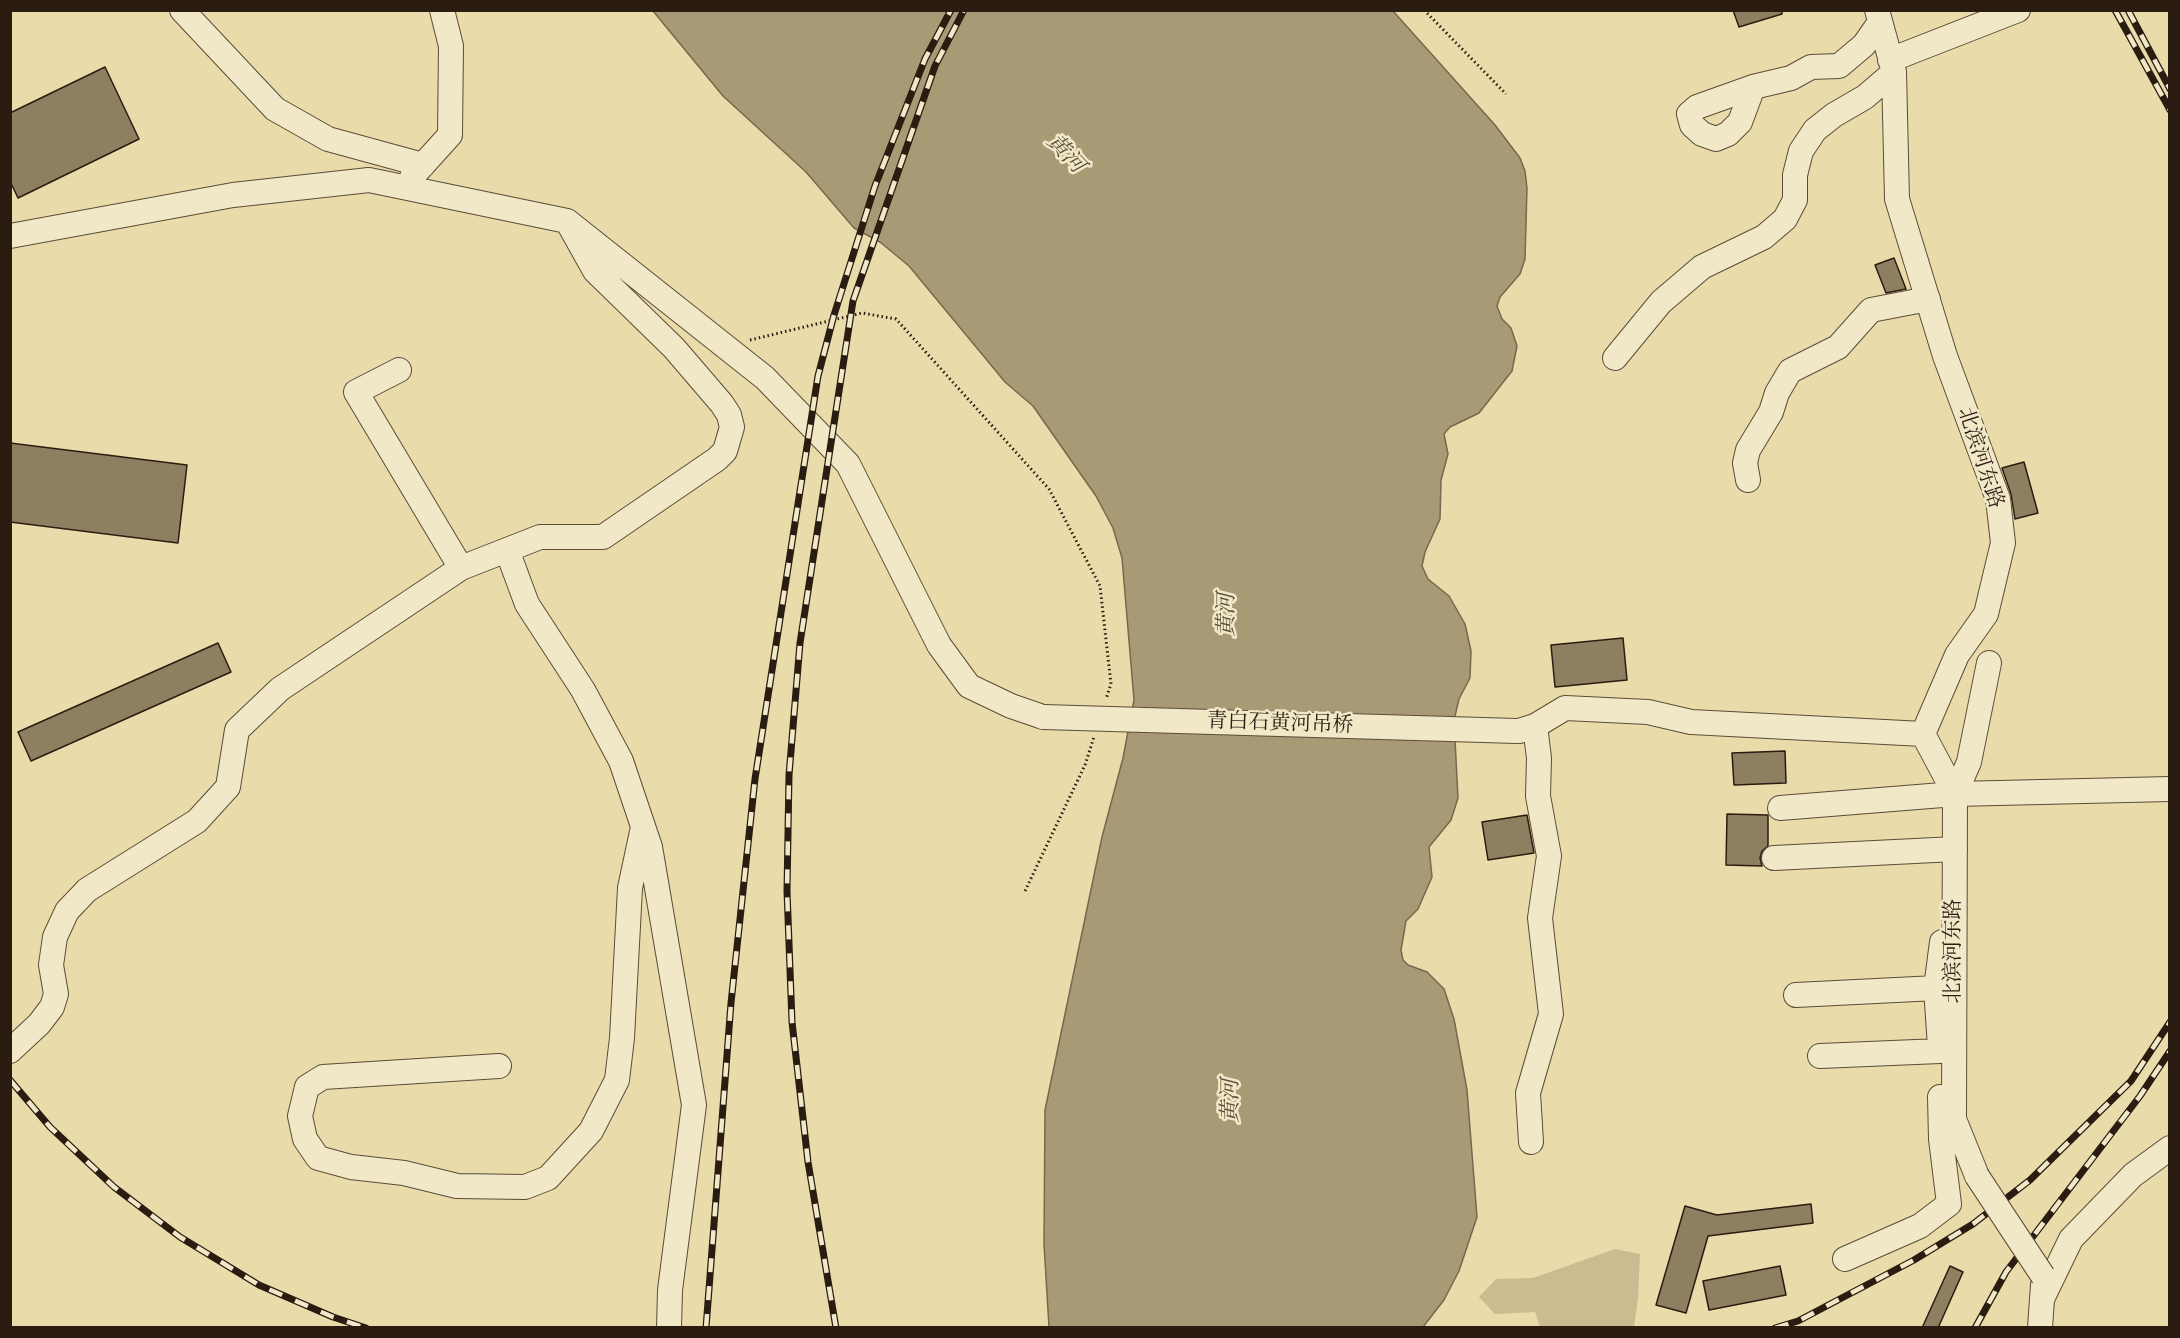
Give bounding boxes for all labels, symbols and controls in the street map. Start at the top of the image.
water label: 黄河 [1040,129,1090,179]
street label: 北滨河东路 [1952,404,2008,512]
water label: 黄河 [1215,593,1241,637]
street label: 青白石黄河吊桥 [1206,709,1354,739]
street label: 北滨河东路 [1941,899,1967,1003]
water label: 黄河 [1219,1079,1245,1123]

